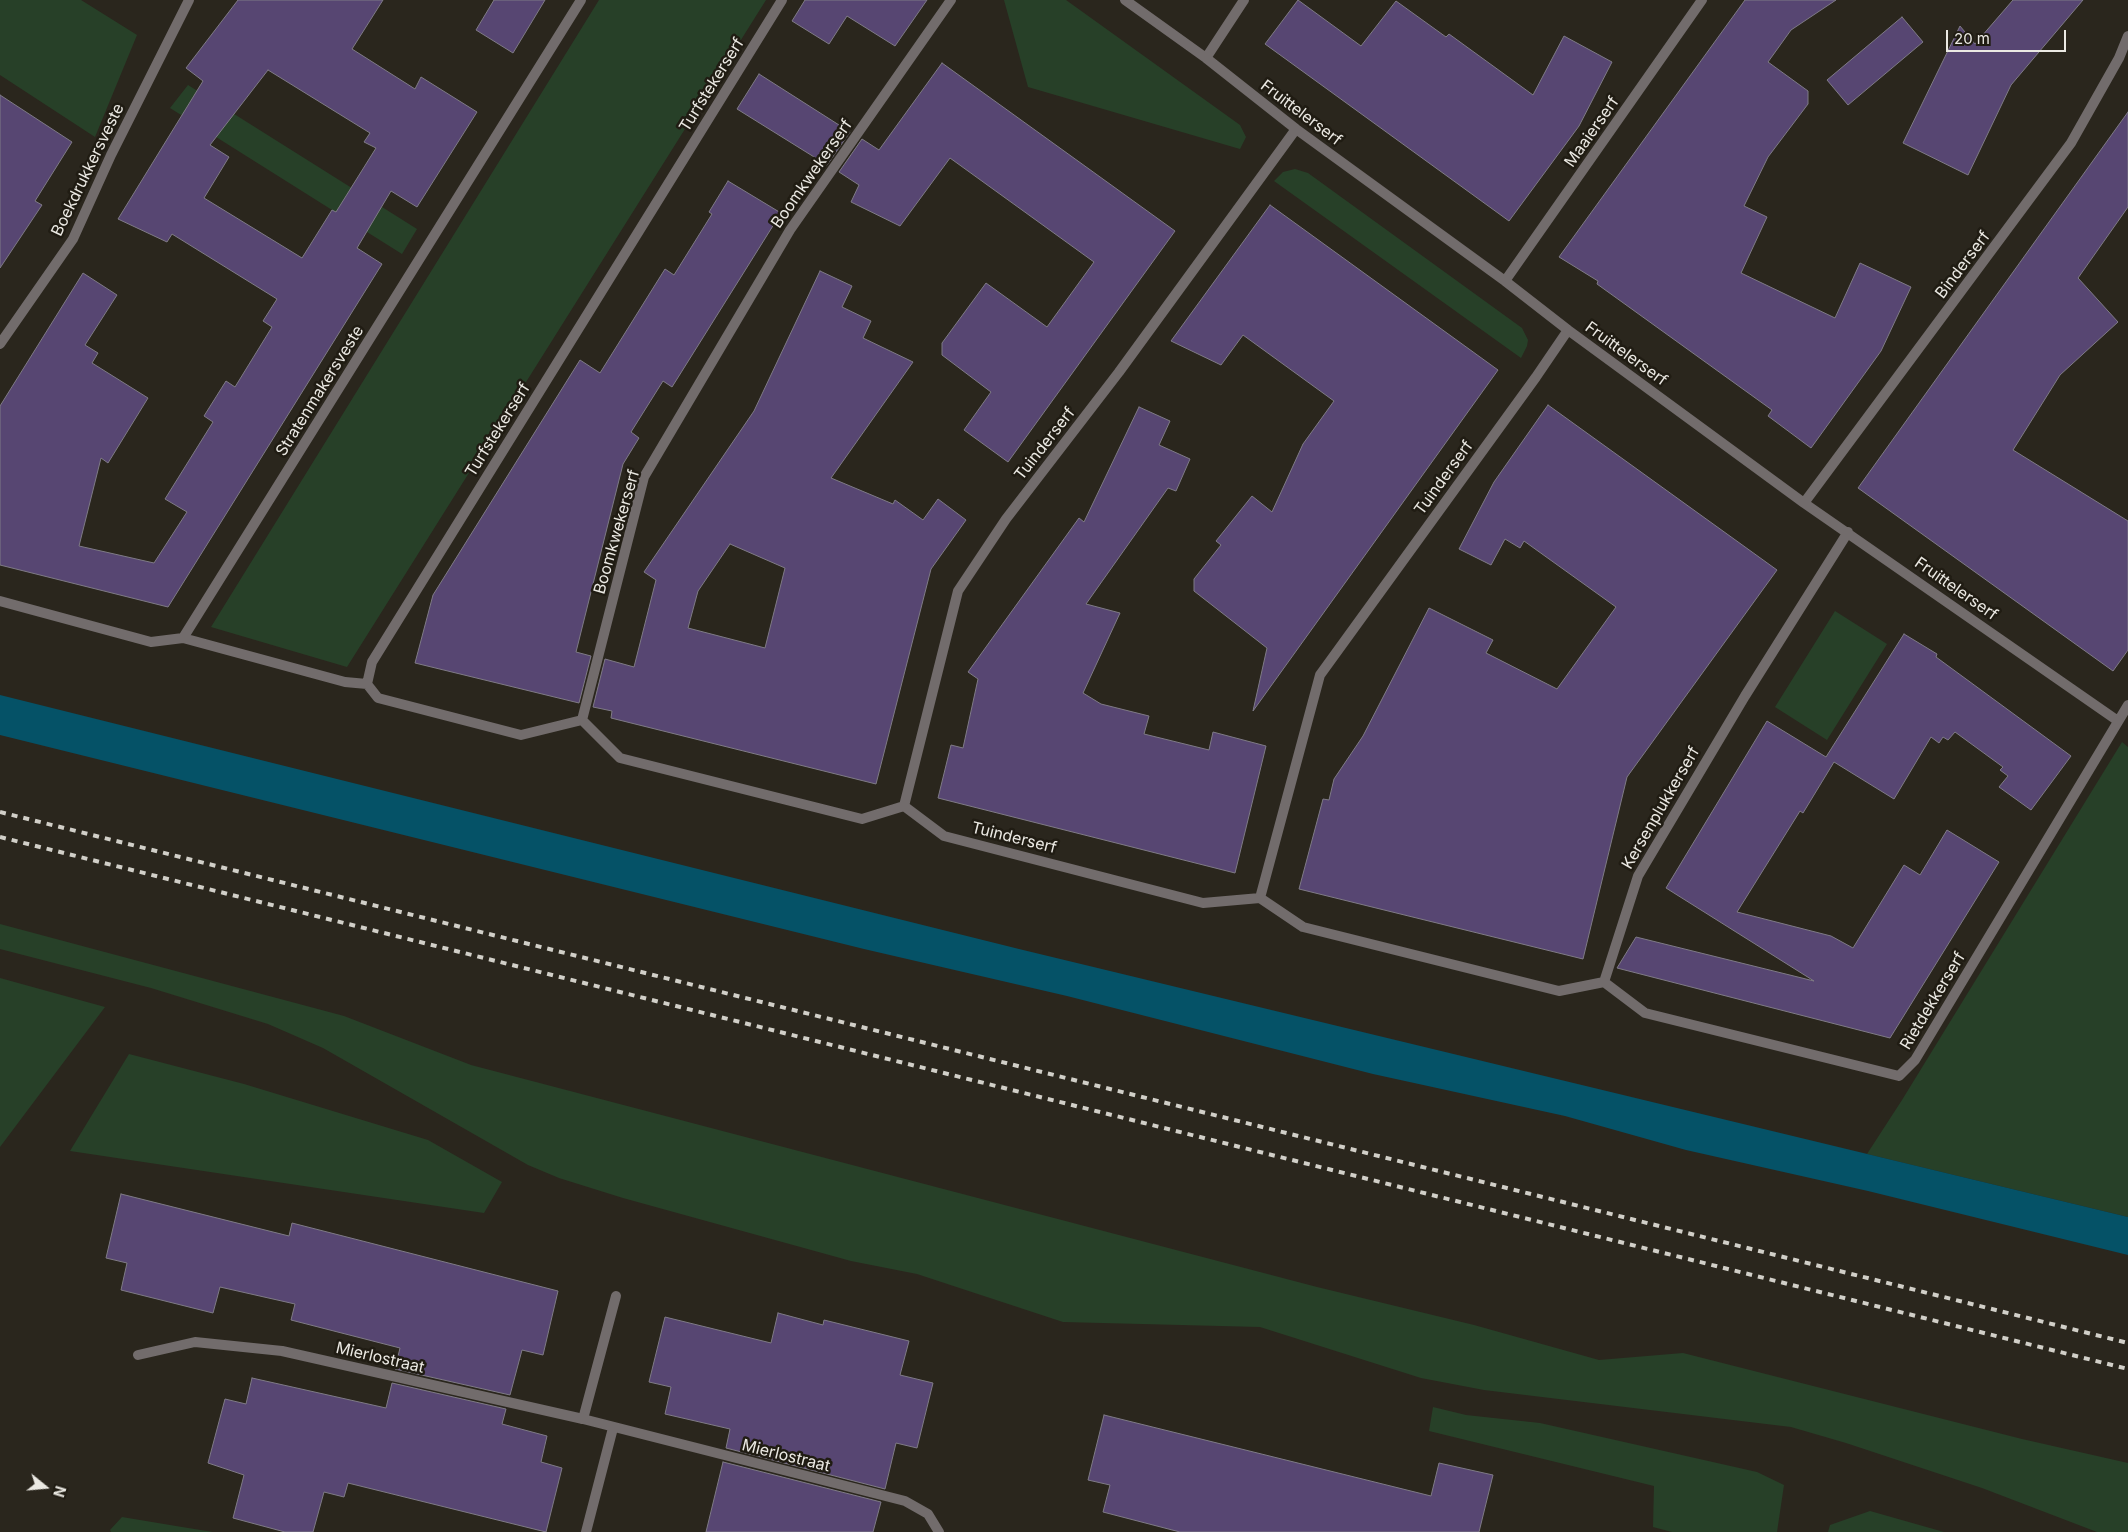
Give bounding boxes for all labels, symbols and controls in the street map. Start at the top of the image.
scale bar [1948,20,2068,52]
text: 20 m [1954,29,1990,48]
street label: Turfstekerserf [675,35,749,135]
street label: Fruittelerserf [1257,76,1345,150]
street label: Maaierserf [1561,93,1623,171]
street label: Boekdrukkersveste [48,101,128,239]
street label: Boomkwekerserf [767,116,857,232]
street label: Binderserf [1932,228,1994,302]
street label: Fruittelerserf [1581,318,1671,390]
street label: Stratenmakersveste [272,322,368,460]
street label: Turfstekerserf [461,380,535,480]
street label: Tuinderserf [1011,404,1079,484]
street label: Tuinderserf [1411,437,1477,519]
street label: Boomkwekerserf [590,468,644,596]
street label: Fruittelerserf [1911,553,2001,625]
street label: Kersenplukkerserf [1618,743,1704,873]
street label: Tuinderserf [969,818,1059,858]
street label: Rietdekkerserf [1896,949,1970,1053]
street label: Mierlostraat [334,1338,426,1378]
street label: Mierlostraat [740,1436,832,1476]
north arrow [20,1462,70,1512]
text: N [50,1484,70,1499]

